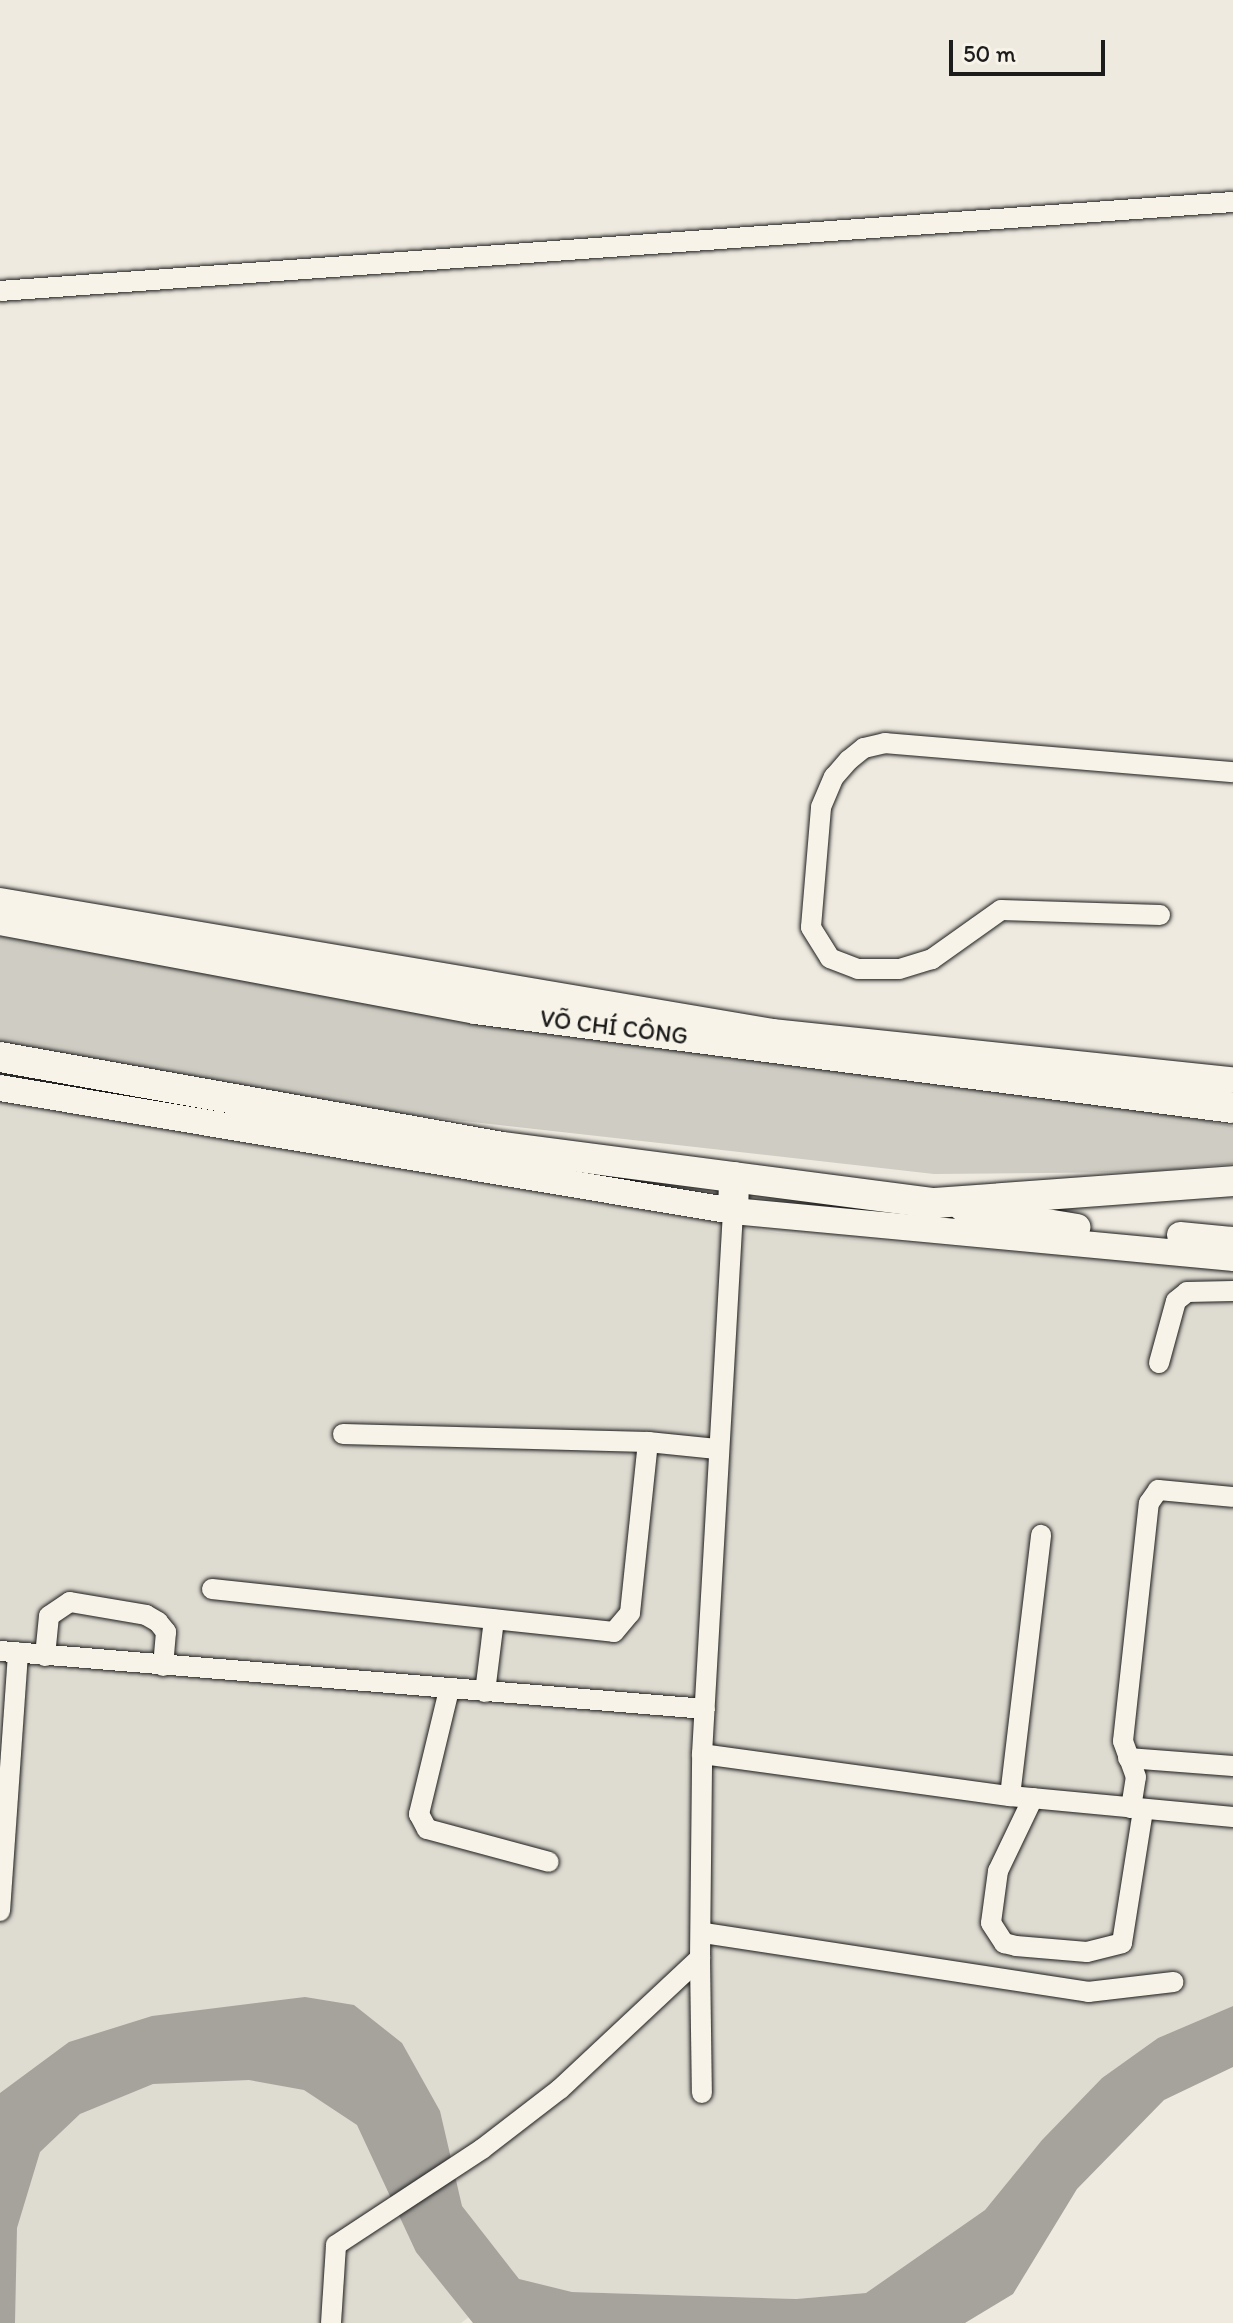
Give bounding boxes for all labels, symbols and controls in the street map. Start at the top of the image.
scale bar [953,24,1109,74]
text: 50 m [963,39,1016,68]
street label: VÕ CHÍ CÔNG [538,1004,690,1050]

